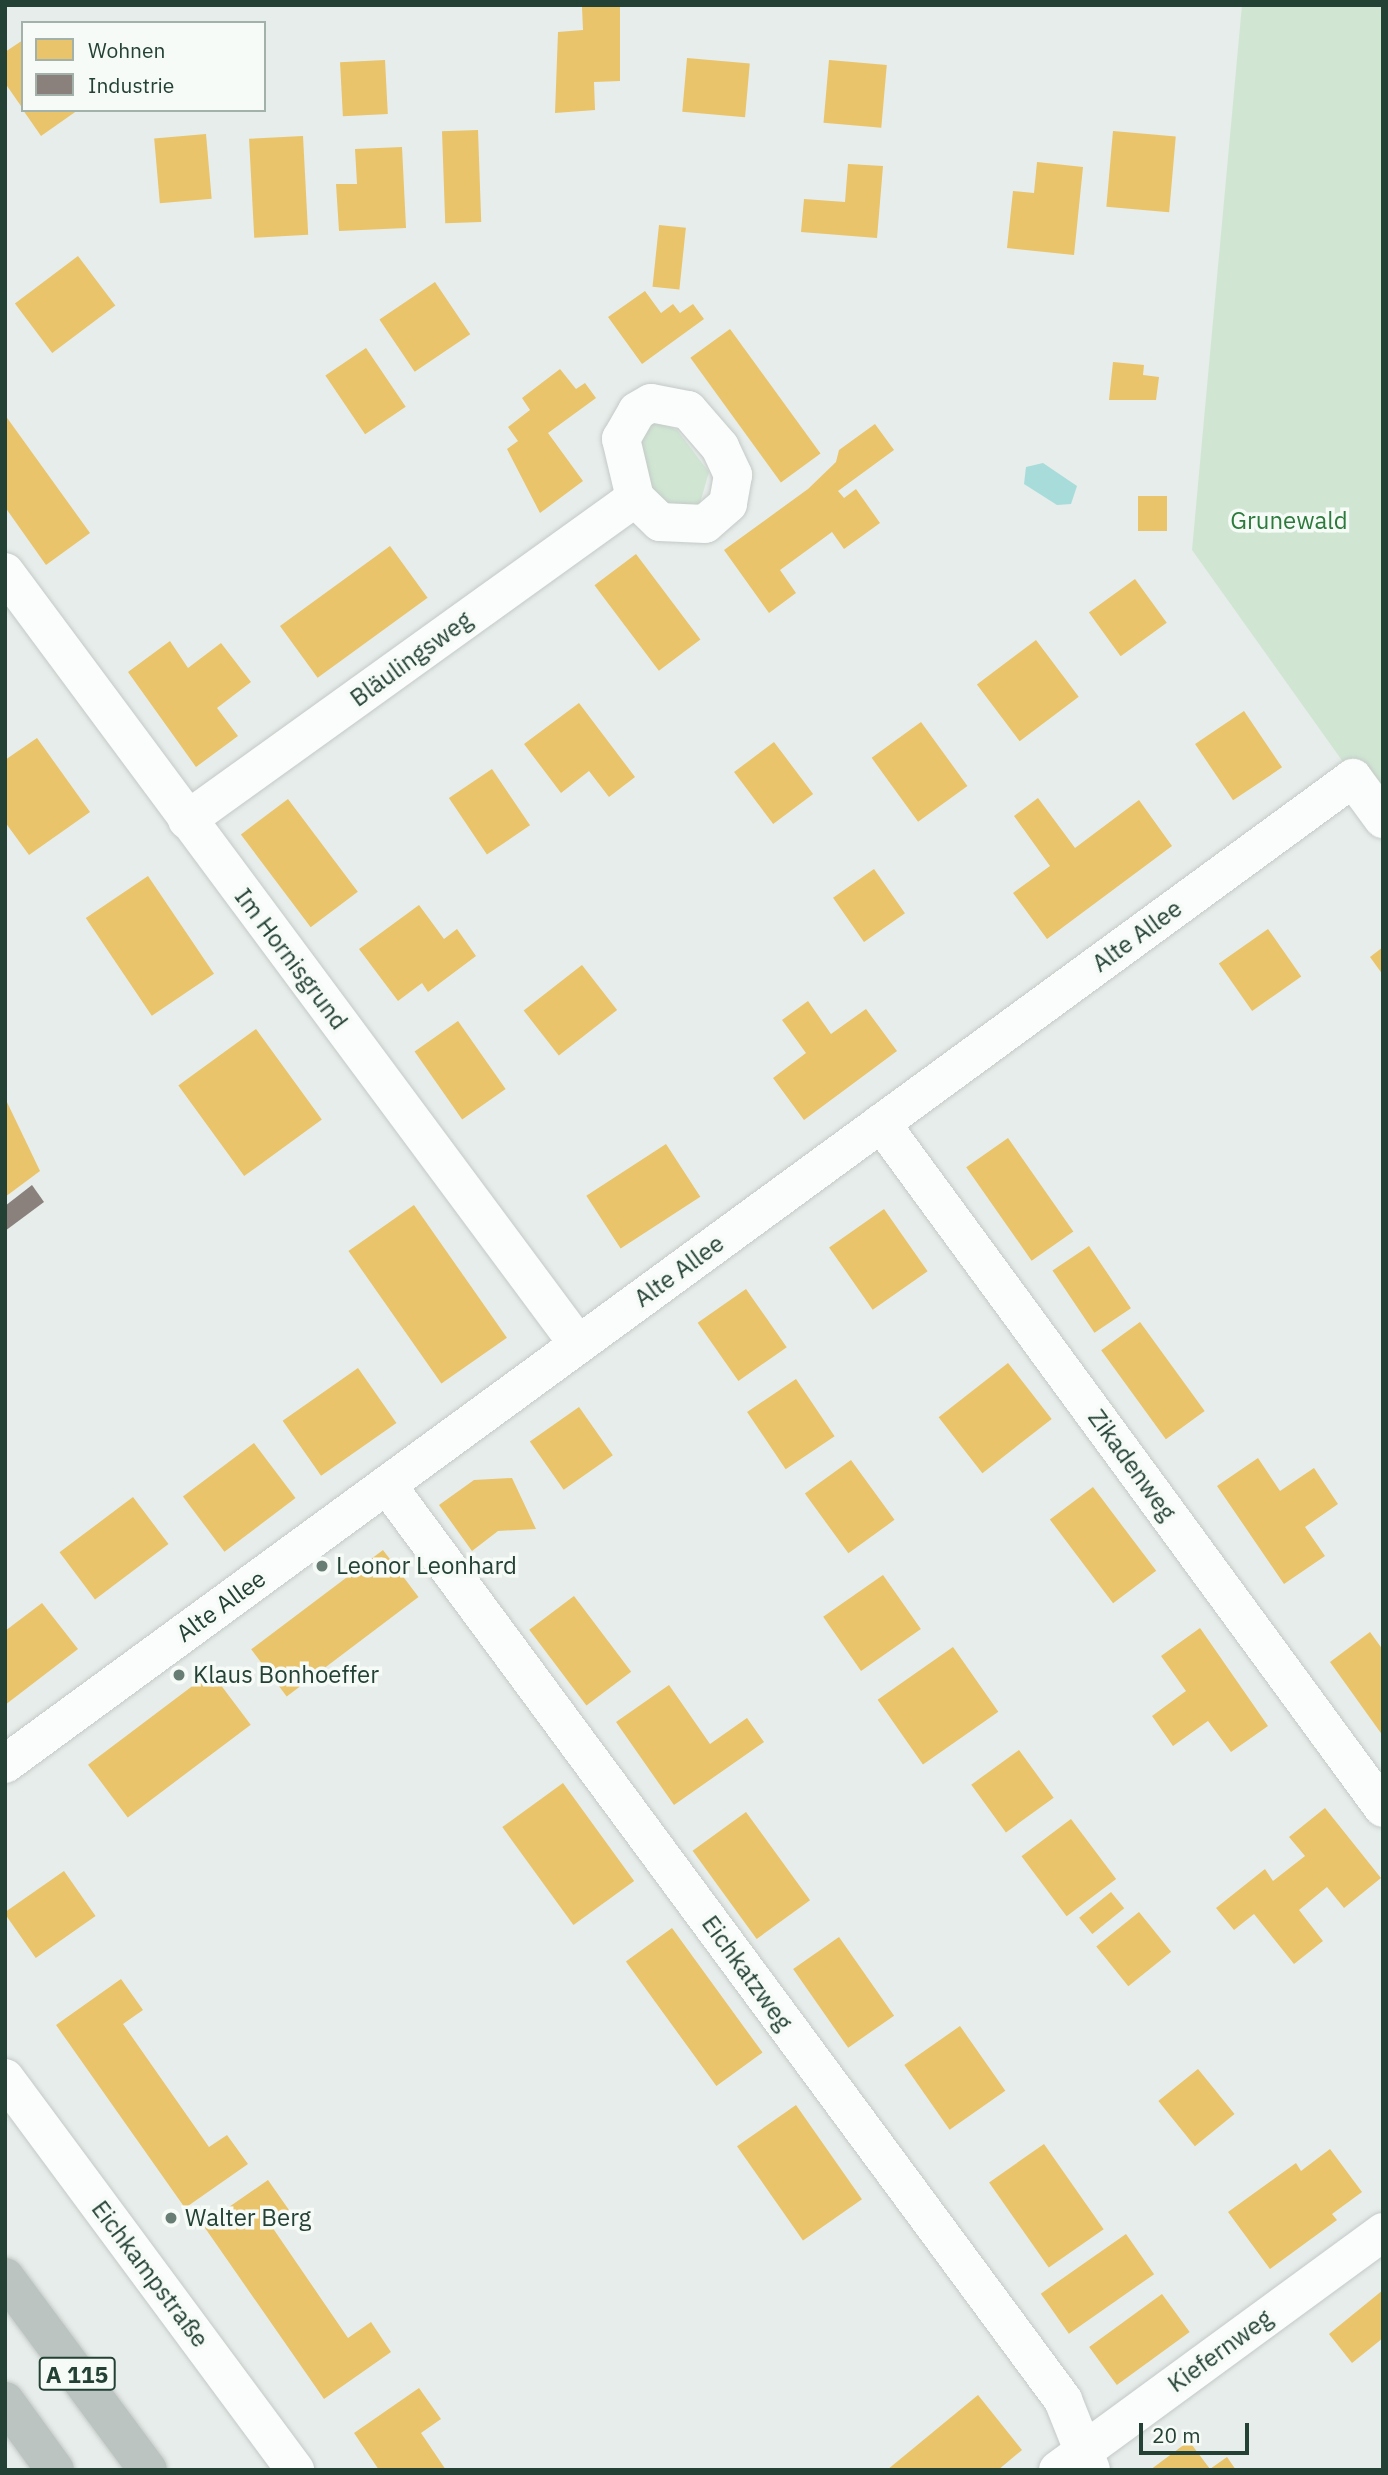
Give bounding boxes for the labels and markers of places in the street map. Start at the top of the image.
place label: Leonor Leonhard [336,1552,517,1580]
marker: Leonor Leonhard [314,1558,330,1574]
place label: Klaus Bonhoeffer [193,1661,379,1689]
marker: Klaus Bonhoeffer [171,1667,187,1683]
place label: Walter Berg [185,2204,311,2232]
marker: Walter Berg [163,2210,179,2226]

